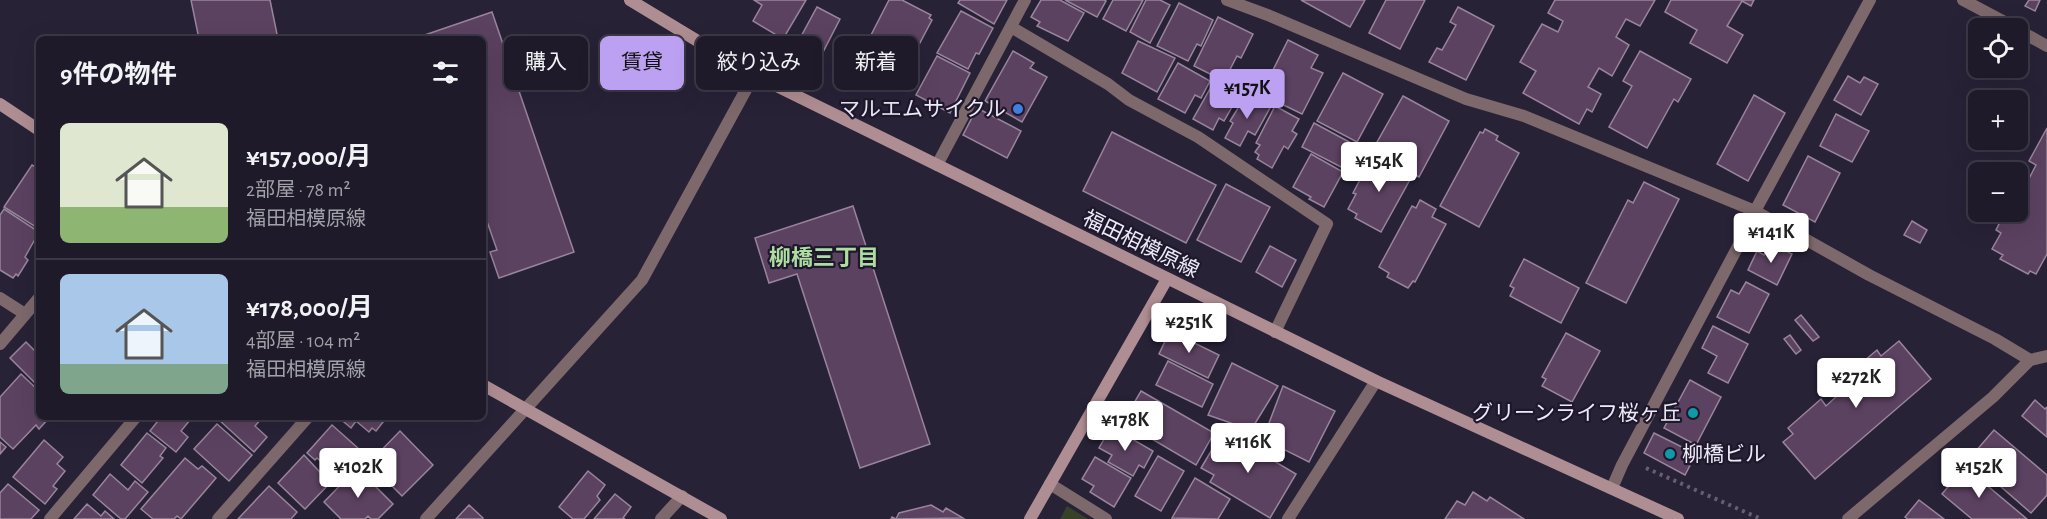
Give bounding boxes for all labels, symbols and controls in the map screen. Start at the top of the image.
map controls [1968,18,2028,222]
button: locate [1968,18,2028,78]
chip: 購入 [504,36,588,90]
chip: 賃貸 [600,36,684,90]
chip: 絞り込み [696,36,822,90]
chip: 新着 [834,36,918,90]
icon: filters [429,56,462,89]
text: 9件の物件 [60,62,177,88]
pin: ¥157K [1205,69,1289,120]
text: ¥157K [1224,78,1270,98]
button: + [1968,90,2028,150]
place label: マルエムサイクル [839,98,1006,120]
marker: マルエムサイクル [1011,102,1025,116]
pin: ¥154K [1337,142,1421,193]
text: ¥157,000/月 [246,144,371,170]
icon: home [108,147,180,219]
text: ¥154K [1355,151,1403,171]
button: − [1968,162,2028,222]
text: 2部屋 · 78 m² [246,180,350,200]
street label: 福田相模原線 [1080,206,1202,282]
text: 福田相模原線 [246,209,366,229]
pin: ¥141K [1729,213,1813,264]
text: ¥141K [1748,222,1794,242]
district label: 柳橋三丁目 [769,246,879,269]
text: ¥178,000/月 [246,295,373,321]
icon: home [108,298,180,370]
pin: ¥251K [1147,303,1231,354]
text: ¥251K [1165,312,1213,332]
text: 4部屋 · 104 m² [246,331,360,351]
pin: ¥272K [1814,358,1898,409]
text: 福田相模原線 [246,360,366,380]
text: ¥272K [1831,367,1881,387]
pin: ¥178K [1083,401,1167,452]
place label: グリーンライフ桜ヶ丘 [1472,402,1681,424]
marker: グリーンライフ桜ヶ丘 [1686,406,1700,420]
text: ¥178K [1101,410,1149,430]
pin: ¥116K [1206,423,1290,474]
text: ¥116K [1225,432,1271,452]
place label: 柳橋ビル [1682,443,1766,465]
marker: 柳橋ビル [1663,447,1677,461]
pin: ¥102K [316,448,400,499]
pin: ¥152K [1937,448,2021,499]
text: ¥102K [333,457,383,477]
text: ¥152K [1955,457,2003,477]

